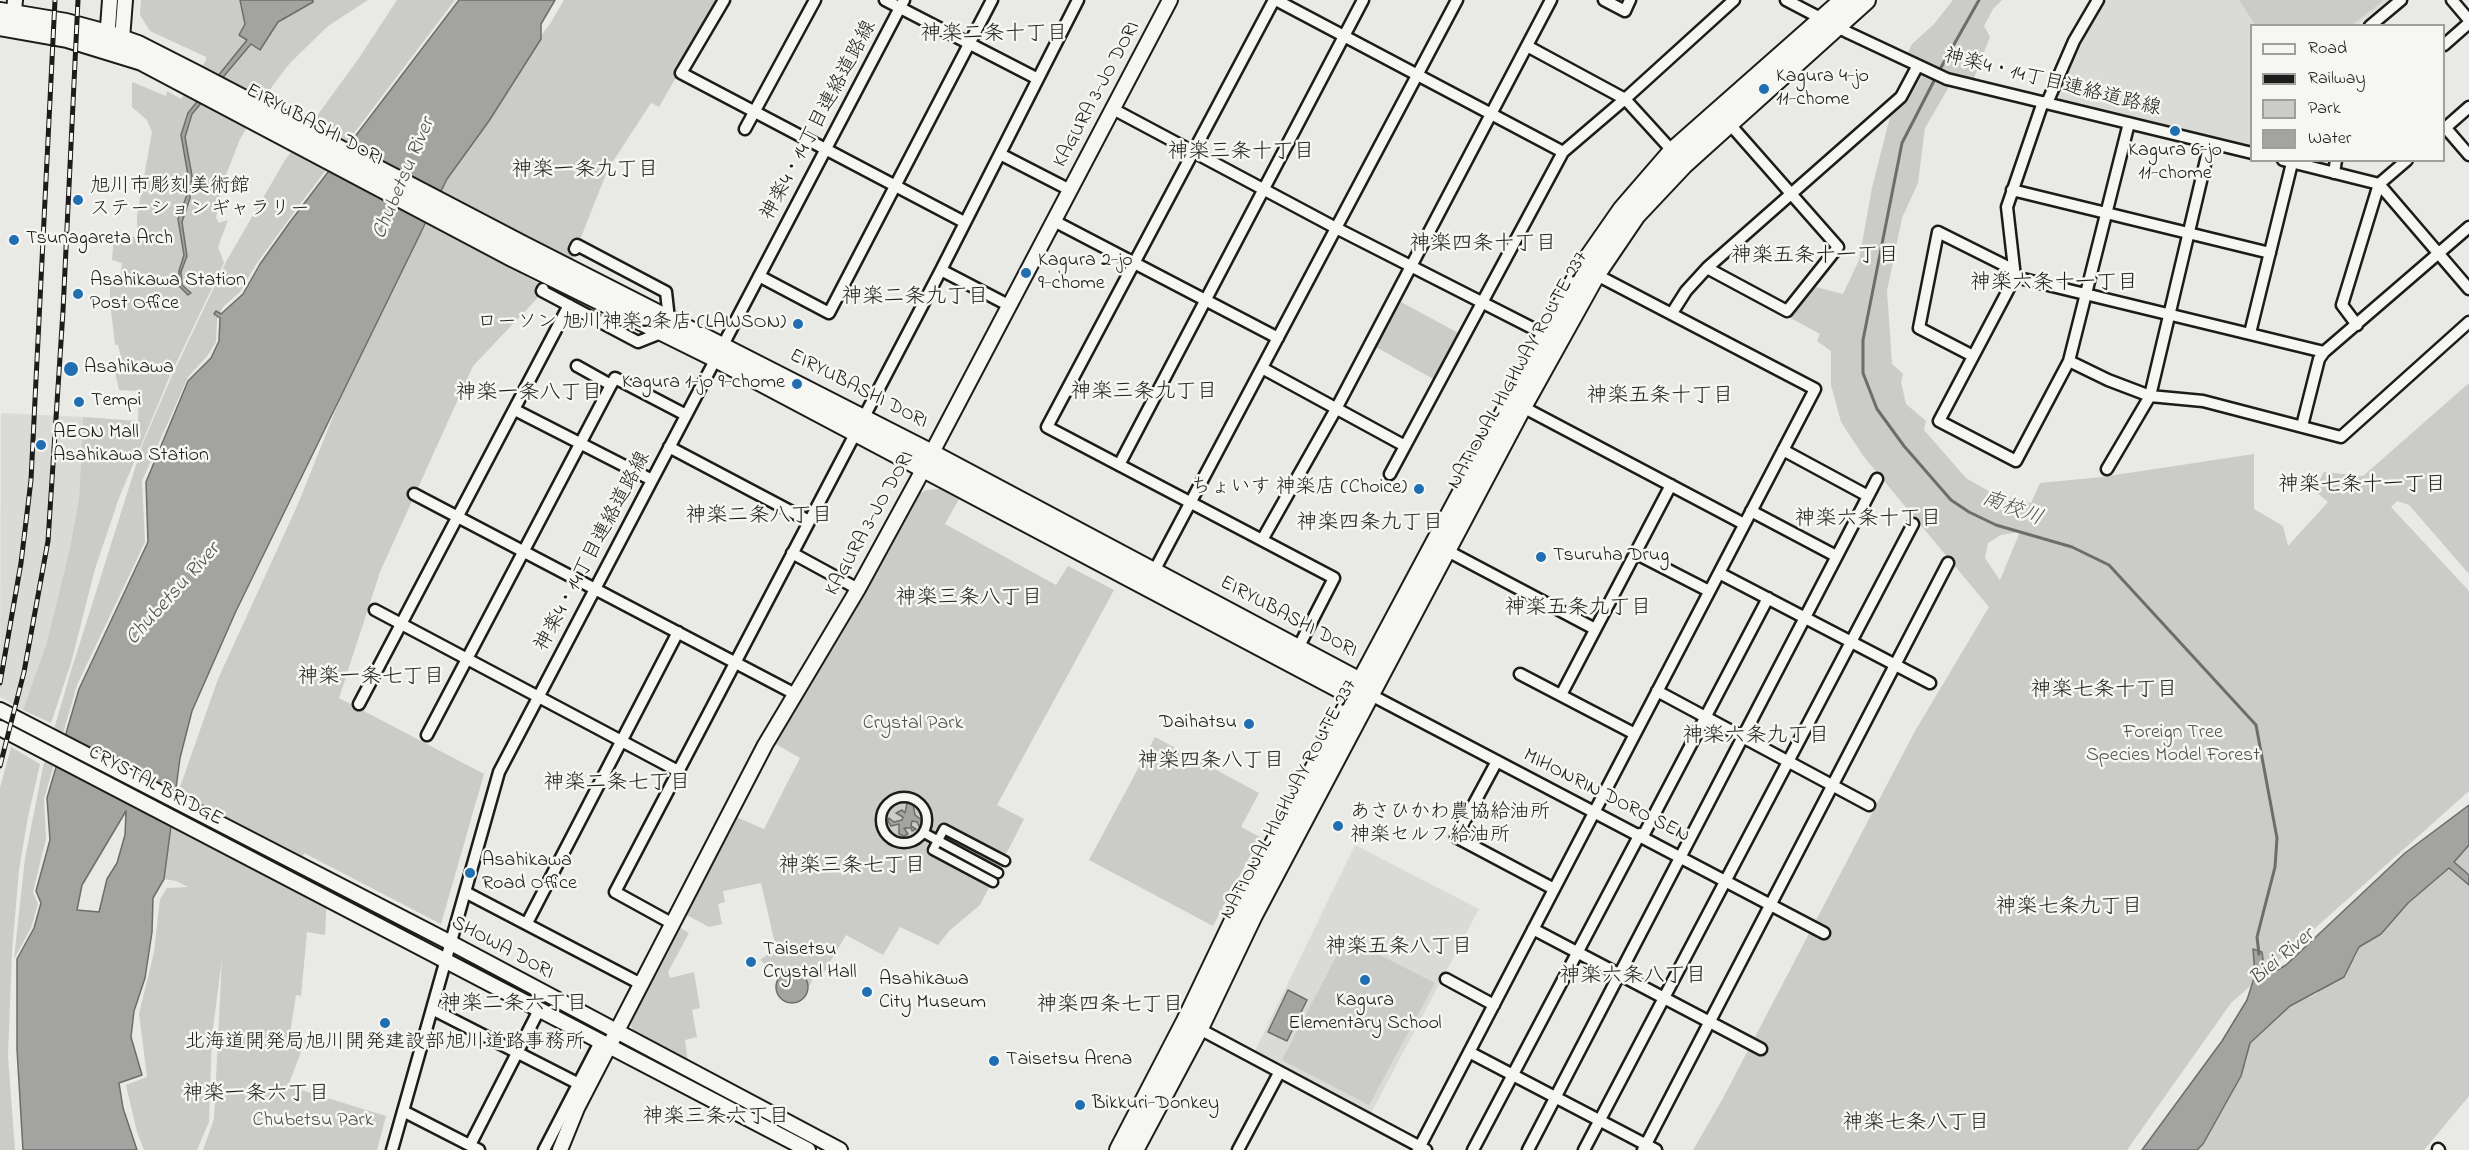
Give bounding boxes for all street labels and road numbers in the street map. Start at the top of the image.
street label: 神楽4・14丁目連絡道路線 [757,17,883,225]
street label: KAGURA 3-JO DORI [1049,18,1147,172]
street label: 神楽4・14丁目連絡道路線 [1941,45,2163,123]
street label: EIRYUBASHI DORI [241,80,387,172]
street label: NATIONAL HIGHWAY ROUTE 237 [1444,248,1594,494]
street label: EIRYUBASHI DORI [785,345,931,435]
street label: 神楽4・14丁目連絡道路線 [531,448,657,656]
street label: KAGURA 3-JO DORI [821,448,921,600]
street label: EIRYUBASHI DORI [1215,572,1361,664]
street label: NATIONAL HIGHWAY ROUTE 237 [1217,676,1363,924]
street label: CRYSTAL BRIDGE [84,741,226,833]
street label: MIHONRIN DORO SEN [1519,745,1693,849]
street label: SHOWA DORI [447,912,557,986]

